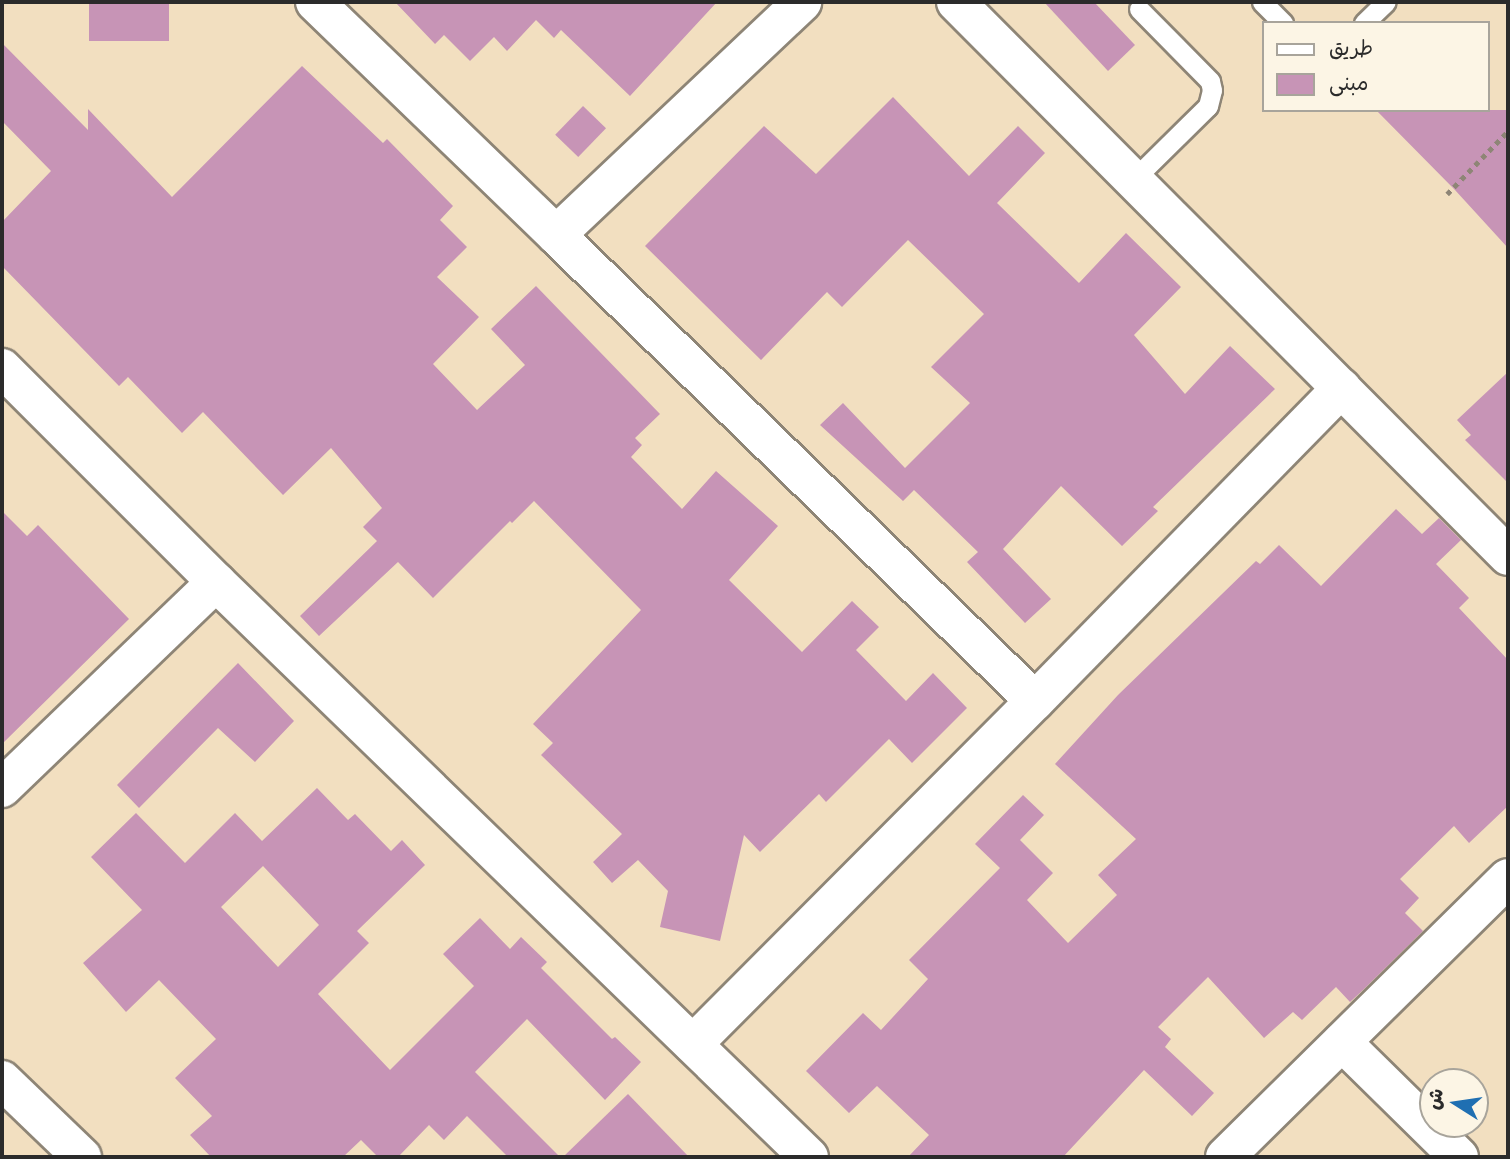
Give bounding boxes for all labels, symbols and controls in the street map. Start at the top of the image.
legend [1262,21,1489,112]
text: طريق [1329,35,1373,60]
text: مبنى [1329,70,1368,95]
north arrow [1419,1068,1489,1138]
text: ش [1422,1086,1448,1112]

